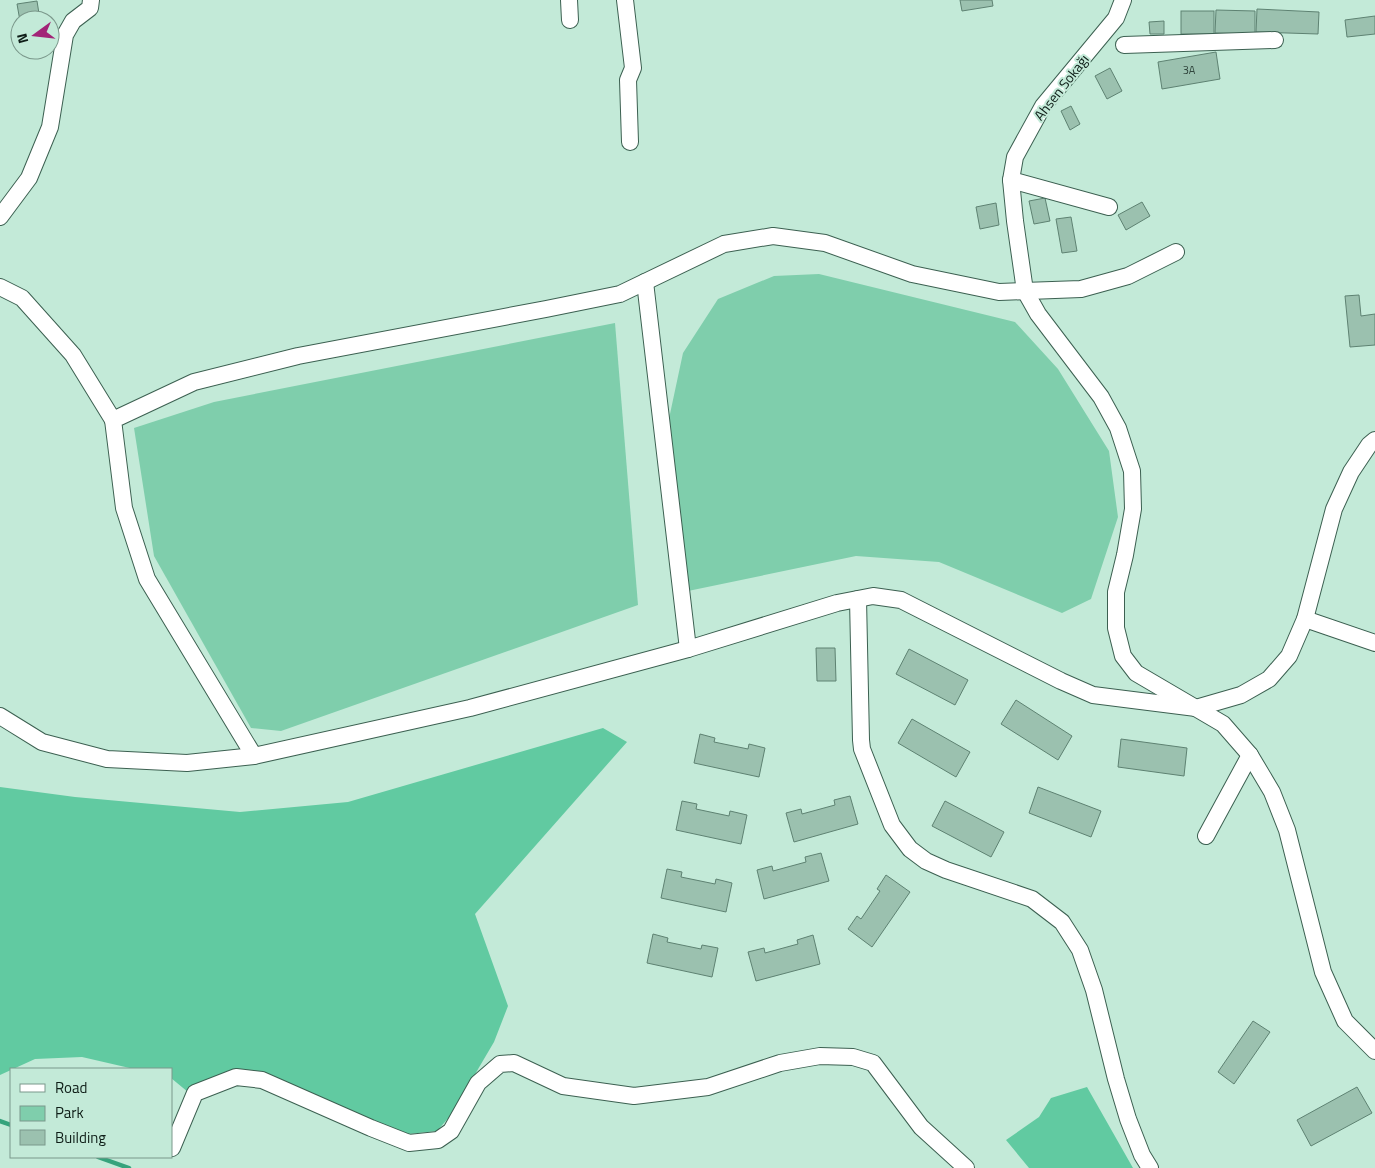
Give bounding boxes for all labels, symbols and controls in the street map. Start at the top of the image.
north arrow [10,10,60,60]
text: N [11,31,33,46]
street label: Ahsen Sokağı [1028,49,1094,125]
house number: 3A [1183,62,1196,78]
legend [10,1068,172,1158]
text: Road [55,1076,87,1099]
text: Park [55,1101,84,1124]
text: Building [55,1126,106,1149]

